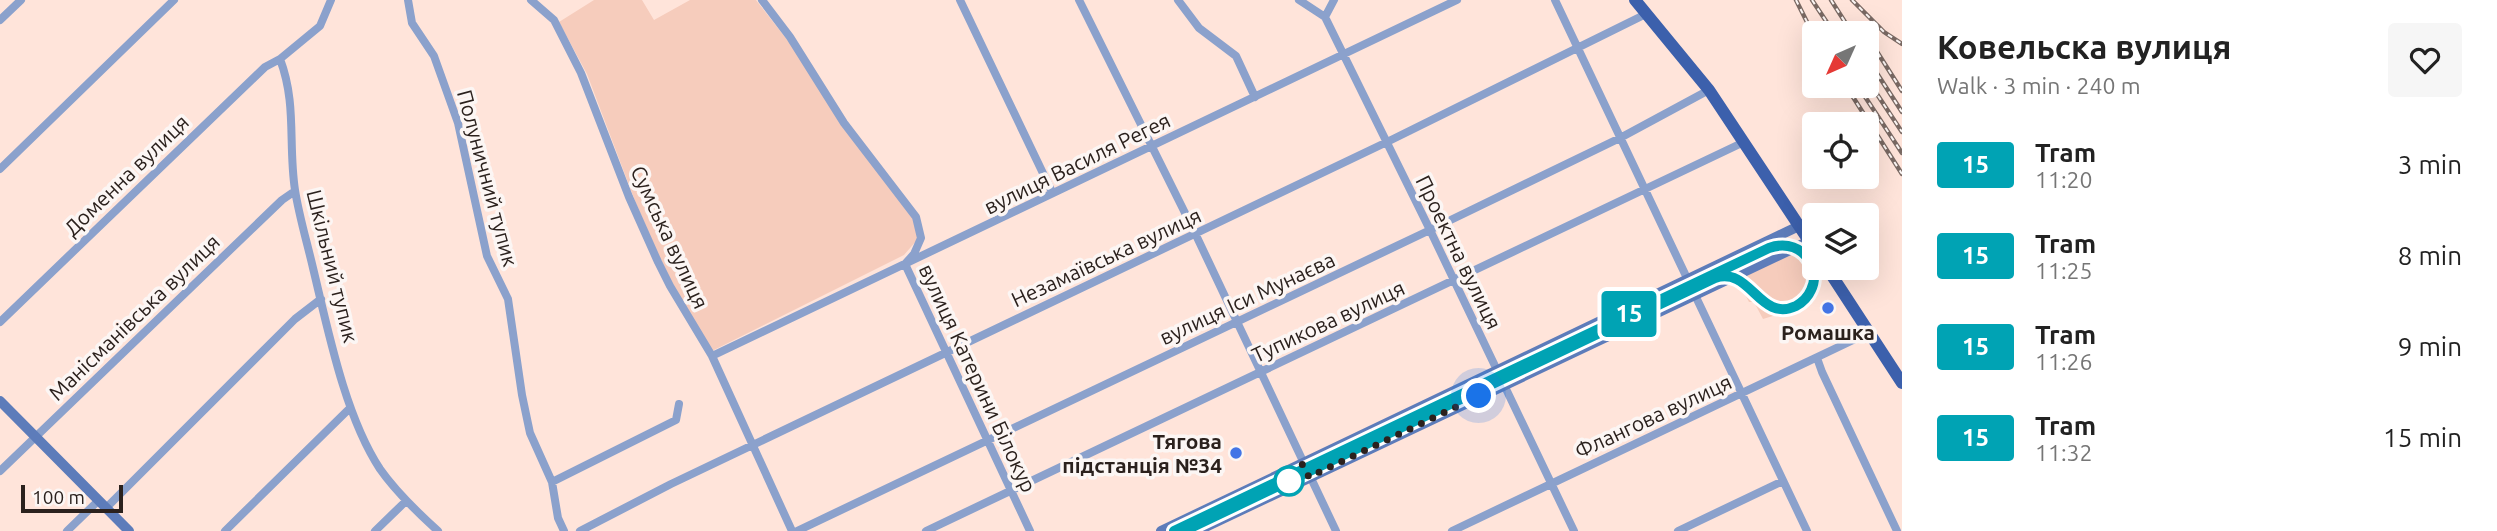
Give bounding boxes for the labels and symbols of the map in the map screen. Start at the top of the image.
north arrow [1802,21,1880,98]
street label: Полуничний тупик [453,87,523,269]
street label: вулиця Василя Регея [980,107,1174,219]
street label: Доменна вулиця [59,110,193,240]
street label: Сумська вулиця [626,162,714,312]
street label: Проектна вулиця [1411,171,1507,333]
street label: Шкільний тупик [302,187,364,345]
street label: Незамаївська вулиця [1007,202,1205,312]
street label: Манісманівська вулиця [44,229,224,405]
street label: вулиця Іси Мунаєва [1156,247,1338,349]
street label: вулиця Катерини Білокур [915,260,1041,496]
street label: Тупикова вулиця [1248,275,1408,367]
line badge: 15 [1598,291,1660,337]
marker: Ромашка [1820,300,1836,316]
place label: Ромашка [1781,320,1875,344]
street label: Флангова вулиця [1571,369,1735,463]
your location [1461,378,1496,413]
place label: Тягова пiдстанцiя №34 [1062,429,1222,477]
marker: Тягова пiдстанцiя №34 [1228,445,1244,461]
unlabelled marker [1274,466,1304,496]
scale bar [21,482,122,514]

